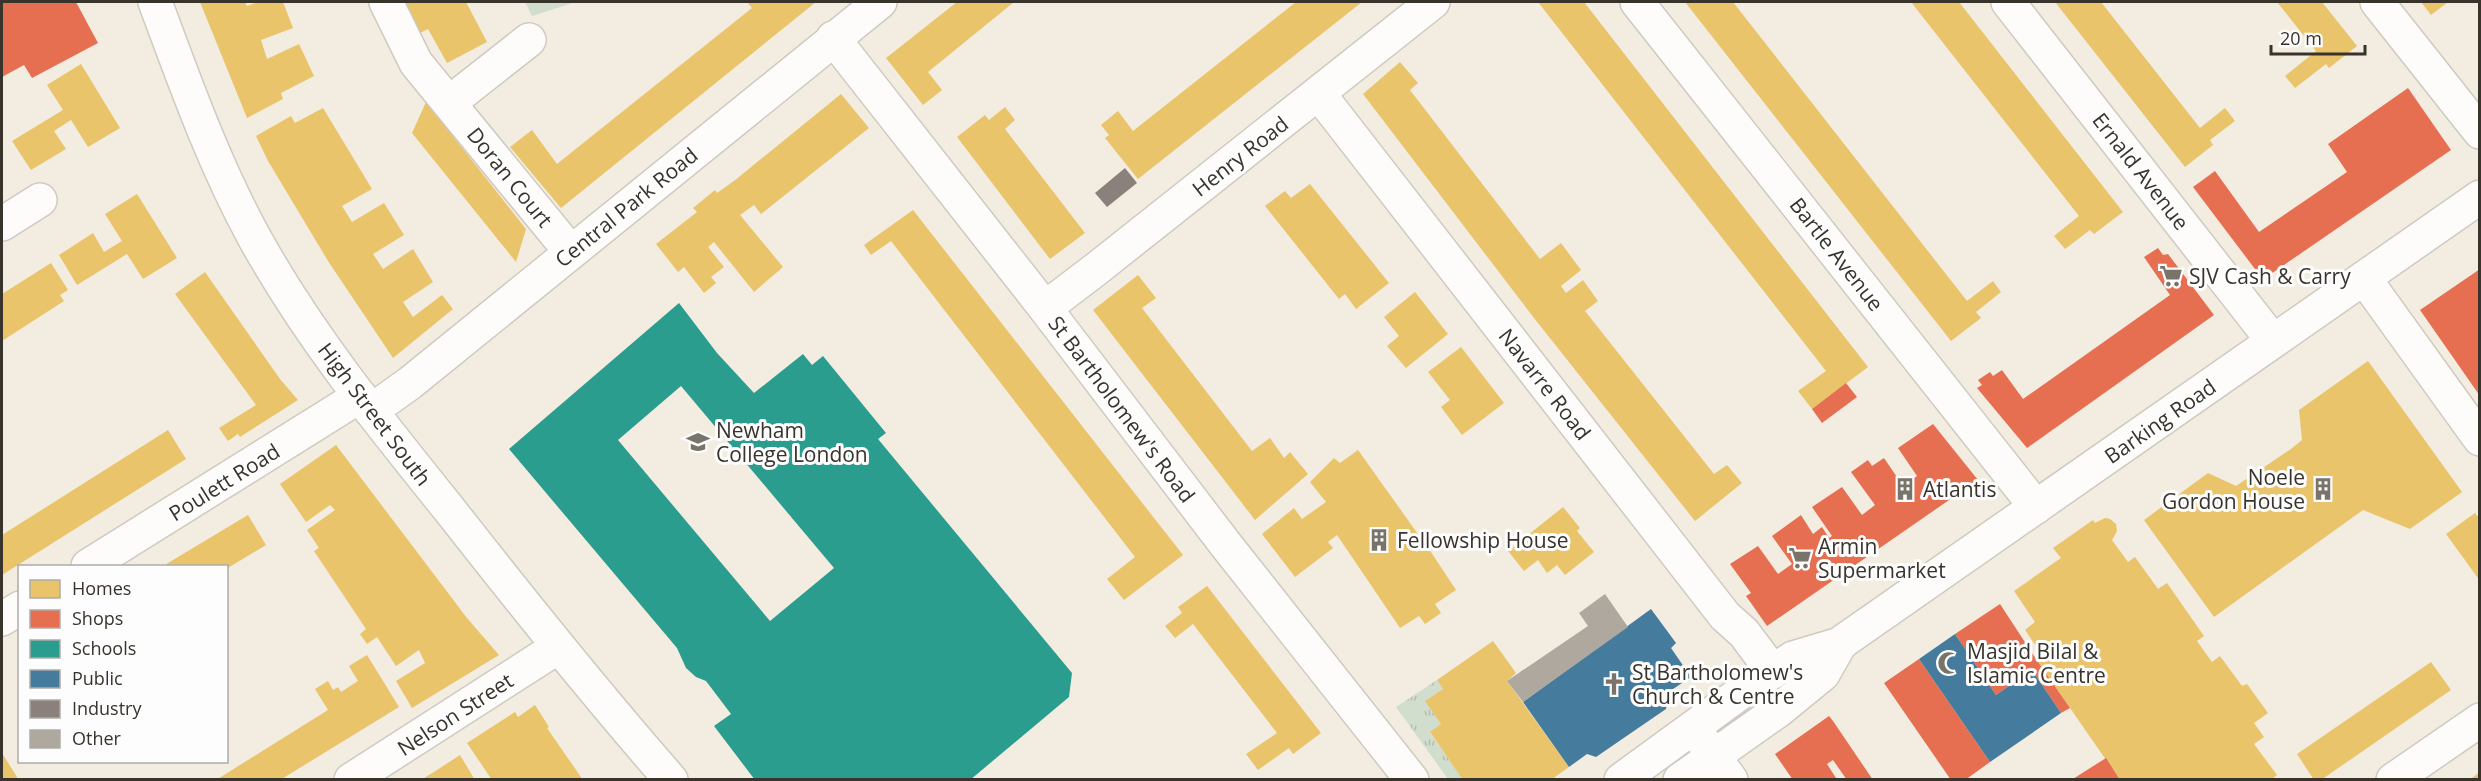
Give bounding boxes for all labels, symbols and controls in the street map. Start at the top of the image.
scale bar [2271,18,2366,56]
text: 20 m [2280,26,2322,50]
street label: Ernald Avenue [2086,107,2196,235]
street label: Henry Road [1186,110,1294,202]
street label: Doran Court [461,121,559,233]
street label: Central Park Road [549,141,703,273]
street label: Bartle Avenue [1784,191,1890,317]
place label: SJV Cash & Carry [2189,262,2351,290]
supermarket icon: SJV Cash & Carry [2158,263,2184,289]
street label: St Bartholomew's Road [1043,310,1201,508]
street label: Navarre Road [1493,323,1597,445]
street label: High Street South [312,337,438,491]
street label: Barking Road [2099,372,2221,470]
place label: Newham College London [716,416,868,468]
school or university icon: Newham College London [685,429,711,455]
street label: Poulett Road [163,437,285,527]
place label: Noele Gordon House [2162,463,2305,515]
place label: Atlantis [1923,475,1996,503]
building icon: Atlantis [1892,476,1918,502]
building icon: Noele Gordon House [2310,476,2336,502]
place label: Fellowship House [1397,526,1568,554]
building icon: Fellowship House [1366,527,1392,553]
place label: Armin Supermarket [1818,532,1946,584]
supermarket icon: Armin Supermarket [1787,545,1813,571]
legend [18,565,228,763]
text: Homes [72,576,131,600]
text: Shops [72,606,123,630]
text: Schools [72,636,136,660]
place label: Masjid Bilal & Islamic Centre [1967,637,2106,689]
mosque icon: Masjid Bilal & Islamic Centre [1936,650,1962,676]
place label: St Bartholomew's Church & Centre [1632,658,1803,710]
text: Public [72,666,123,690]
street label: Nelson Street [392,666,518,762]
church icon: St Bartholomew's Church & Centre [1601,671,1627,697]
text: Industry [72,696,142,720]
text: Other [72,726,122,750]

